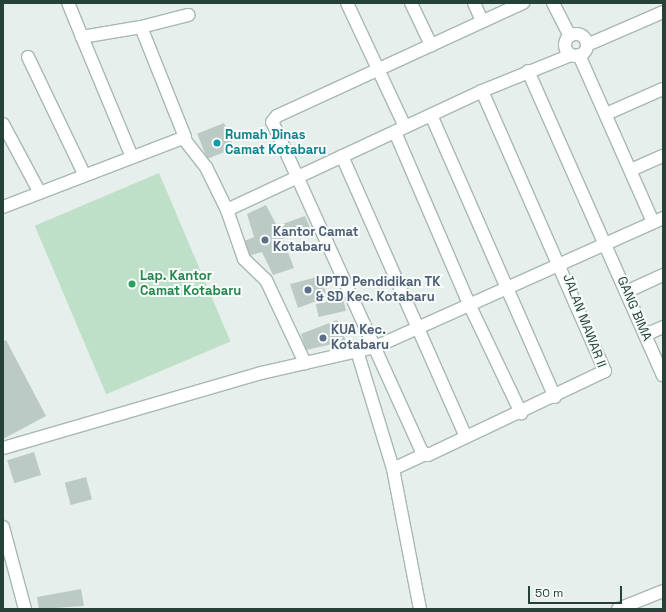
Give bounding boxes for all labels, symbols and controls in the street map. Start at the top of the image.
place label: Rumah Dinas Camat Kotabaru [225,128,326,159]
marker: Rumah Dinas Camat Kotabaru [212,138,222,148]
place label: Kantor Camat Kotabaru [273,225,359,256]
marker: Kantor Camat Kotabaru [260,235,270,245]
place label: Lap. Kantor Camat Kotabaru [140,269,241,300]
street label: JALAN MAWAR II [559,272,609,370]
street label: GANG BIMA [613,274,655,344]
place label: UPTD Pendidikan TK & SD Kec. Kotabaru [316,275,441,306]
marker: Lap. Kantor Camat Kotabaru [127,279,137,289]
marker: UPTD Pendidikan TK & SD Kec. Kotabaru [303,285,313,295]
place label: KUA Kec. Kotabaru [331,323,389,354]
marker: KUA Kec. Kotabaru [318,333,328,343]
scale bar [530,578,624,604]
text: 50 m [535,585,563,601]

